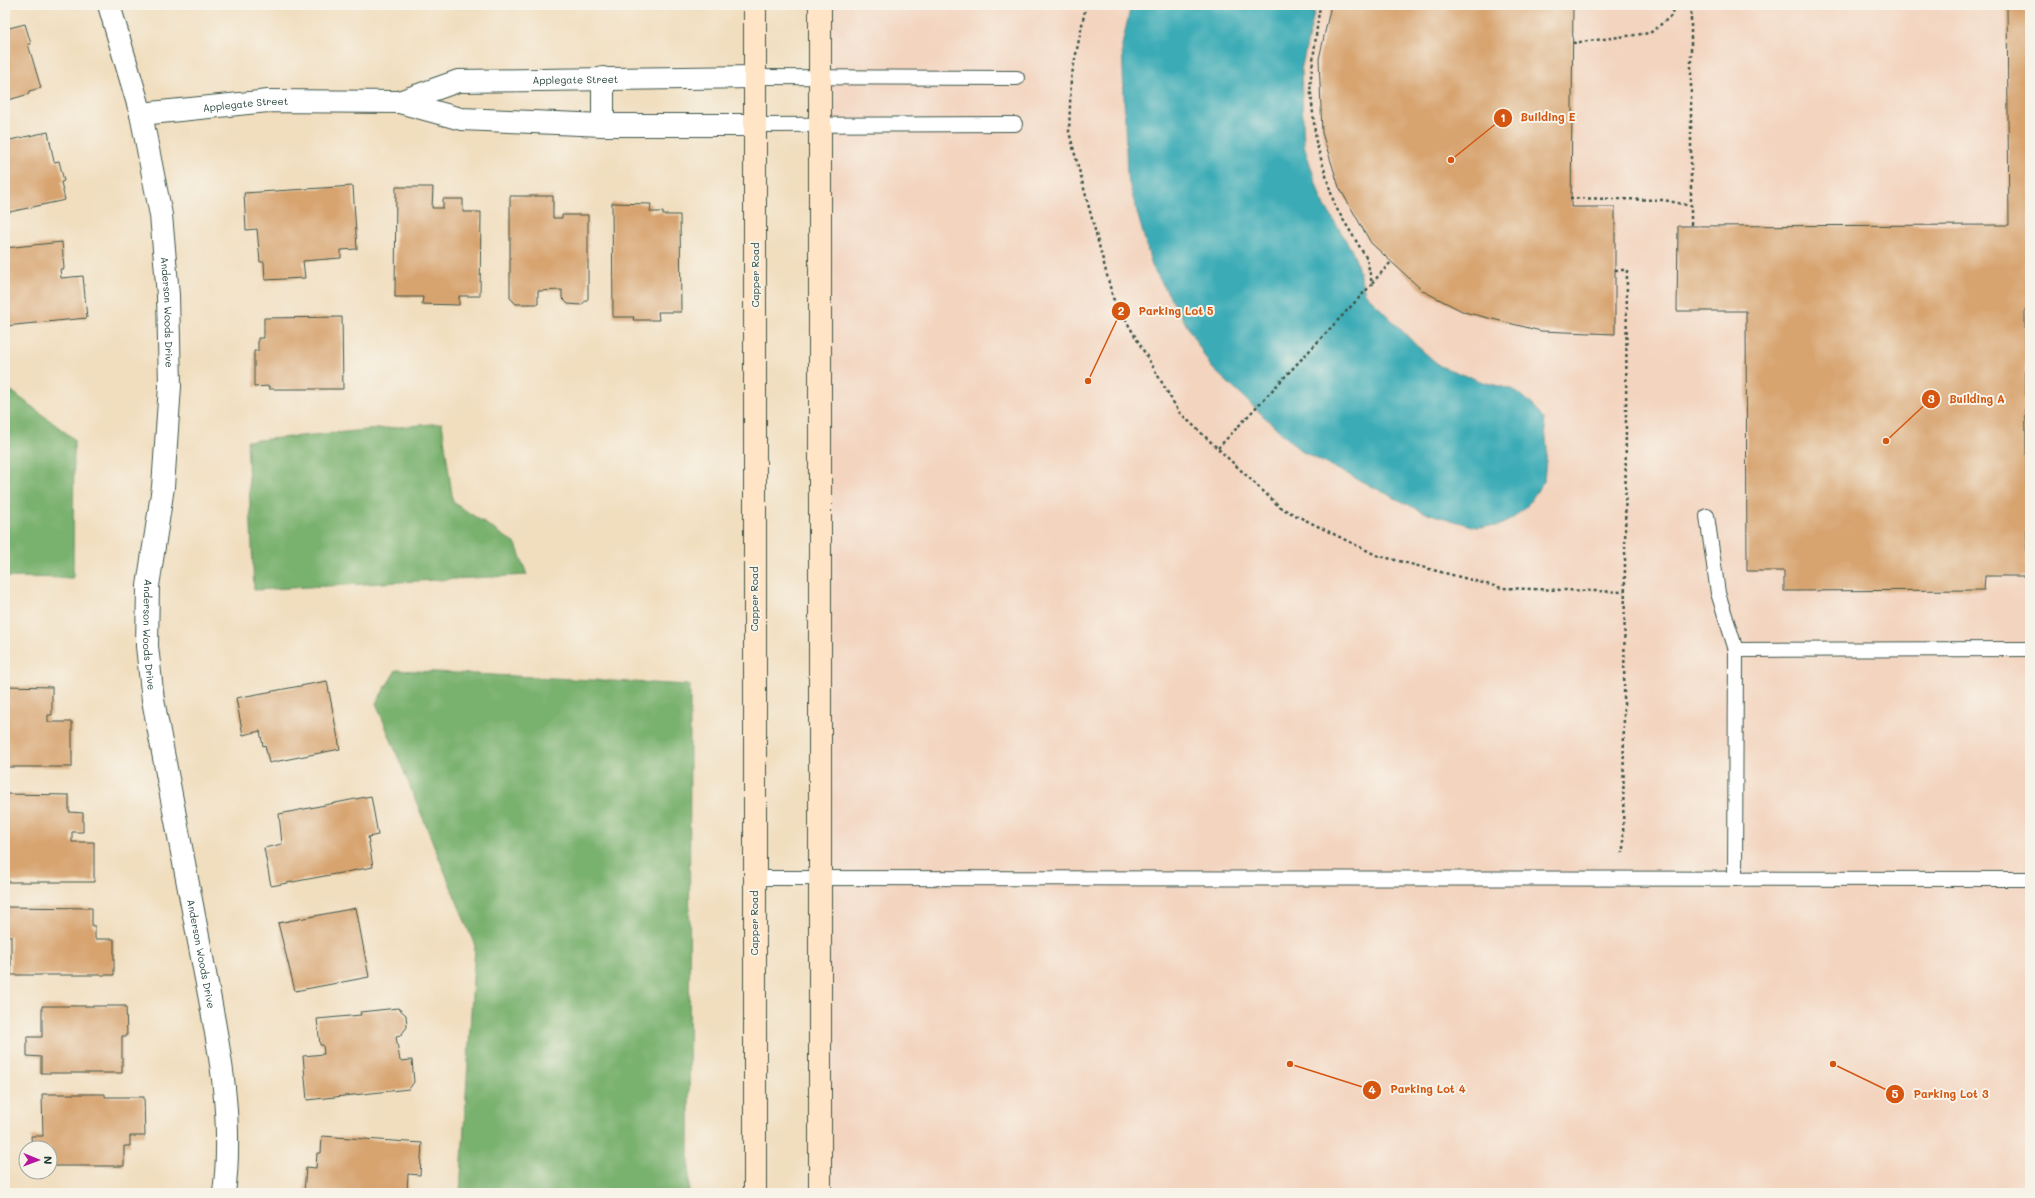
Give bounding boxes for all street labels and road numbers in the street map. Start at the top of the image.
street label: Applegate Street [532,72,618,87]
street label: Applegate Street [202,94,288,115]
street label: Capper Road [748,242,762,308]
street label: Anderson Woods Drive [158,256,177,368]
street label: Capper Road [747,566,761,632]
street label: Anderson Woods Drive [140,578,159,691]
street label: Capper Road [747,890,761,956]
street label: Anderson Woods Drive [184,898,219,1010]

